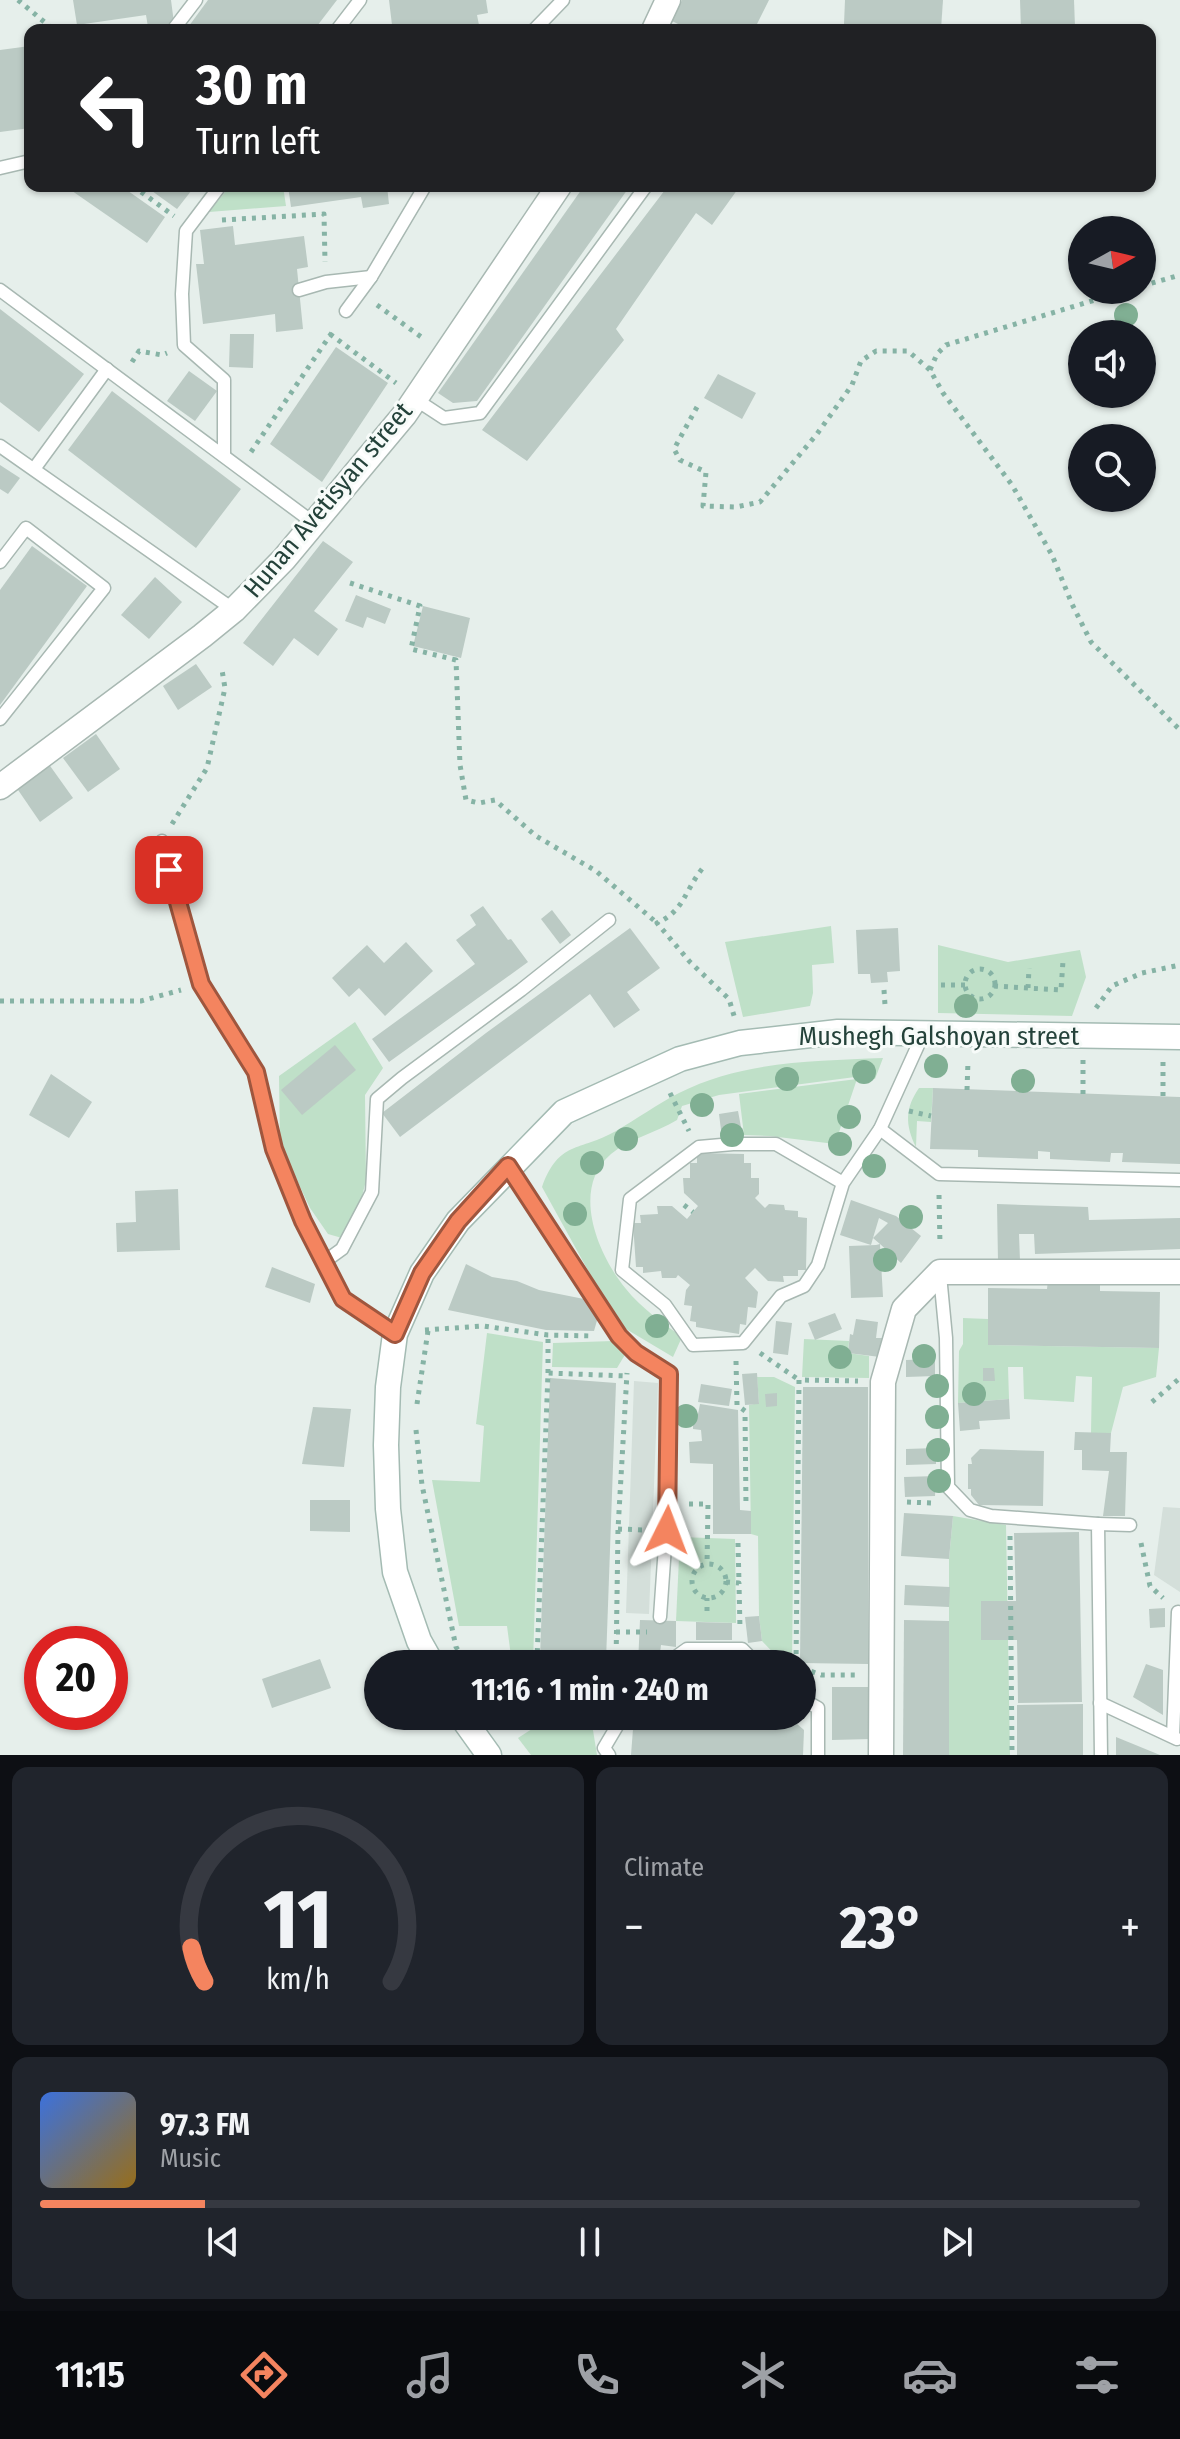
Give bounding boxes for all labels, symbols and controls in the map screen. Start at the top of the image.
text: 30 m [196,52,307,119]
icon: left [64,56,168,160]
text: Turn left [196,120,320,164]
north arrow [1068,216,1156,304]
map controls [1068,216,1156,512]
button: sound [1068,320,1156,408]
street label: Hunan Avetisyan street [237,396,419,604]
button: search [1068,424,1156,512]
pin [135,836,203,904]
icon: arrive [147,848,191,892]
street label: Mushegh Galshoyan street [799,1021,1080,1052]
position arrow [625,1488,709,1572]
speed limit sign: 20 [24,1626,128,1730]
text: 11:16 · 1 min · 240 m [471,1672,709,1708]
text: Climate [624,1852,704,1883]
text: 11 [264,1870,332,1970]
text: 23° [840,1892,924,1964]
text: − [624,1901,644,1954]
text: + [1120,1901,1140,1954]
text: km/h [266,1962,330,1997]
text: 97.3 FM [160,2107,250,2143]
text: Music [160,2143,221,2174]
icon: previous [201,2220,245,2264]
icon: pause [568,2220,612,2264]
icon: next [935,2220,979,2264]
icon: directions [236,2347,292,2403]
icon: music [402,2347,458,2403]
icon: phone [569,2347,625,2403]
icon: climate [735,2347,791,2403]
icon: car [902,2347,958,2403]
icon: filters [1069,2347,1125,2403]
text: 11:15 [55,2353,125,2397]

